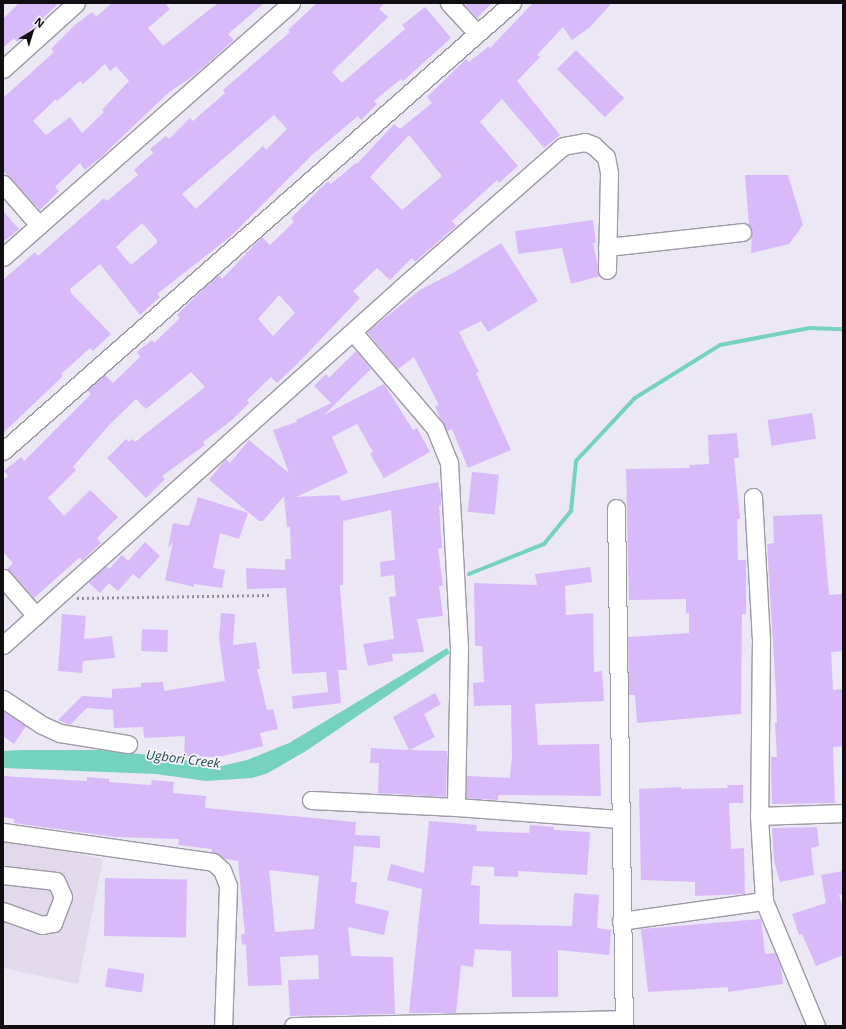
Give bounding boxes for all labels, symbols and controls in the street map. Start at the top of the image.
north arrow [12,12,52,52]
text: N [32,13,48,31]
water label: Ugbori Creek [145,747,221,771]

